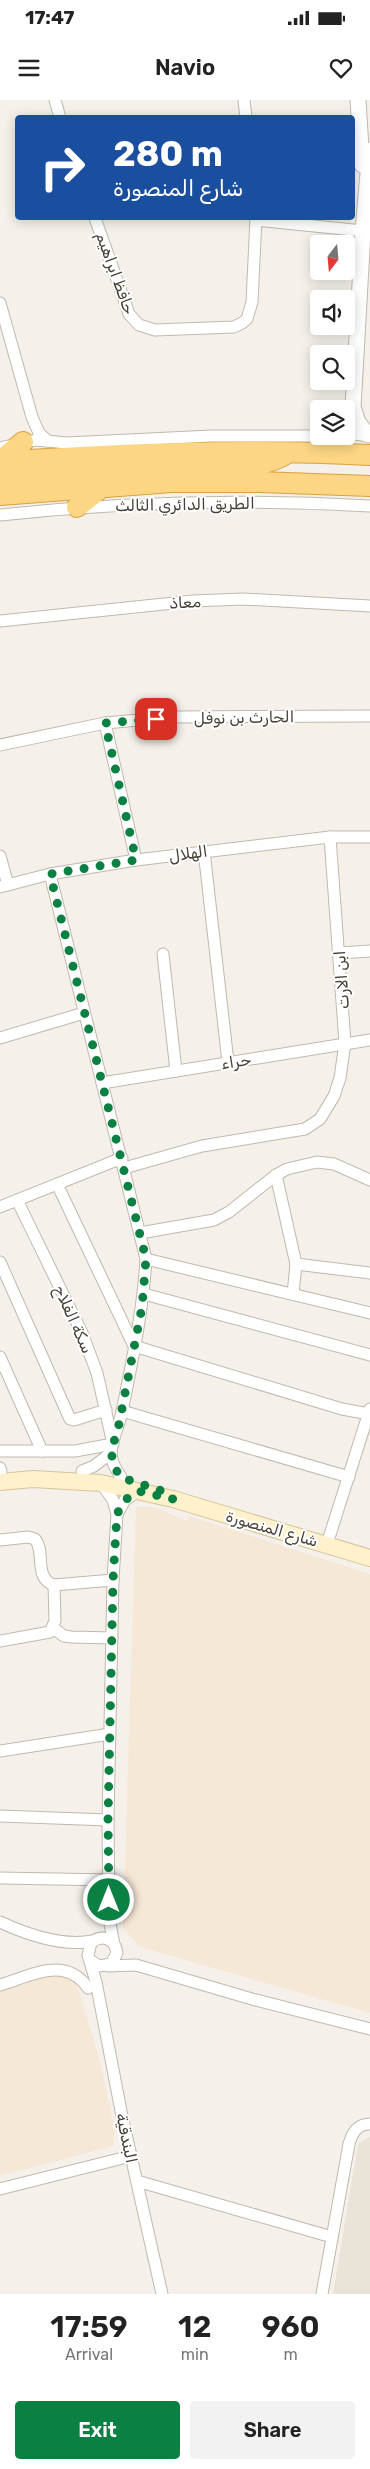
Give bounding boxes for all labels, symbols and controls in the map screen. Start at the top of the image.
text: 17:47 [25,6,74,29]
icon: menu [15,54,43,82]
text: Navio [155,54,215,81]
icon: heart [327,54,355,82]
text: 280 m [113,133,223,175]
icon: right [30,135,95,200]
text: شارع المنصورة [113,175,243,202]
street label: حافظ ابراهيم [91,229,139,317]
north arrow [310,235,355,280]
map controls [310,235,355,445]
button: sound [310,290,355,335]
button: search [310,345,355,390]
button: layers [310,400,355,445]
street label: الطريق الدائري الثالث [115,494,255,517]
street label: معاذ [169,592,202,613]
pin [135,698,177,740]
icon: arrive [142,705,170,733]
street label: الحارث بن نوفل [194,707,294,729]
street label: الهلال [168,841,209,867]
street label: ابن الارت [330,950,354,1010]
street label: حراء [220,1050,253,1074]
street label: سكة الفلاح [48,1282,97,1357]
street label: شارع المنصورة [223,1506,320,1553]
position arrow [82,1873,134,1925]
street label: البندقية [112,2111,141,2165]
text: 17:59 [50,2309,128,2345]
text: 12 [178,2309,211,2345]
text: 960 [262,2309,320,2345]
text: Arrival [65,2345,113,2364]
text: min [181,2345,209,2364]
text: m [284,2345,298,2364]
button: Exit [15,2401,180,2459]
button: Share [190,2401,355,2459]

